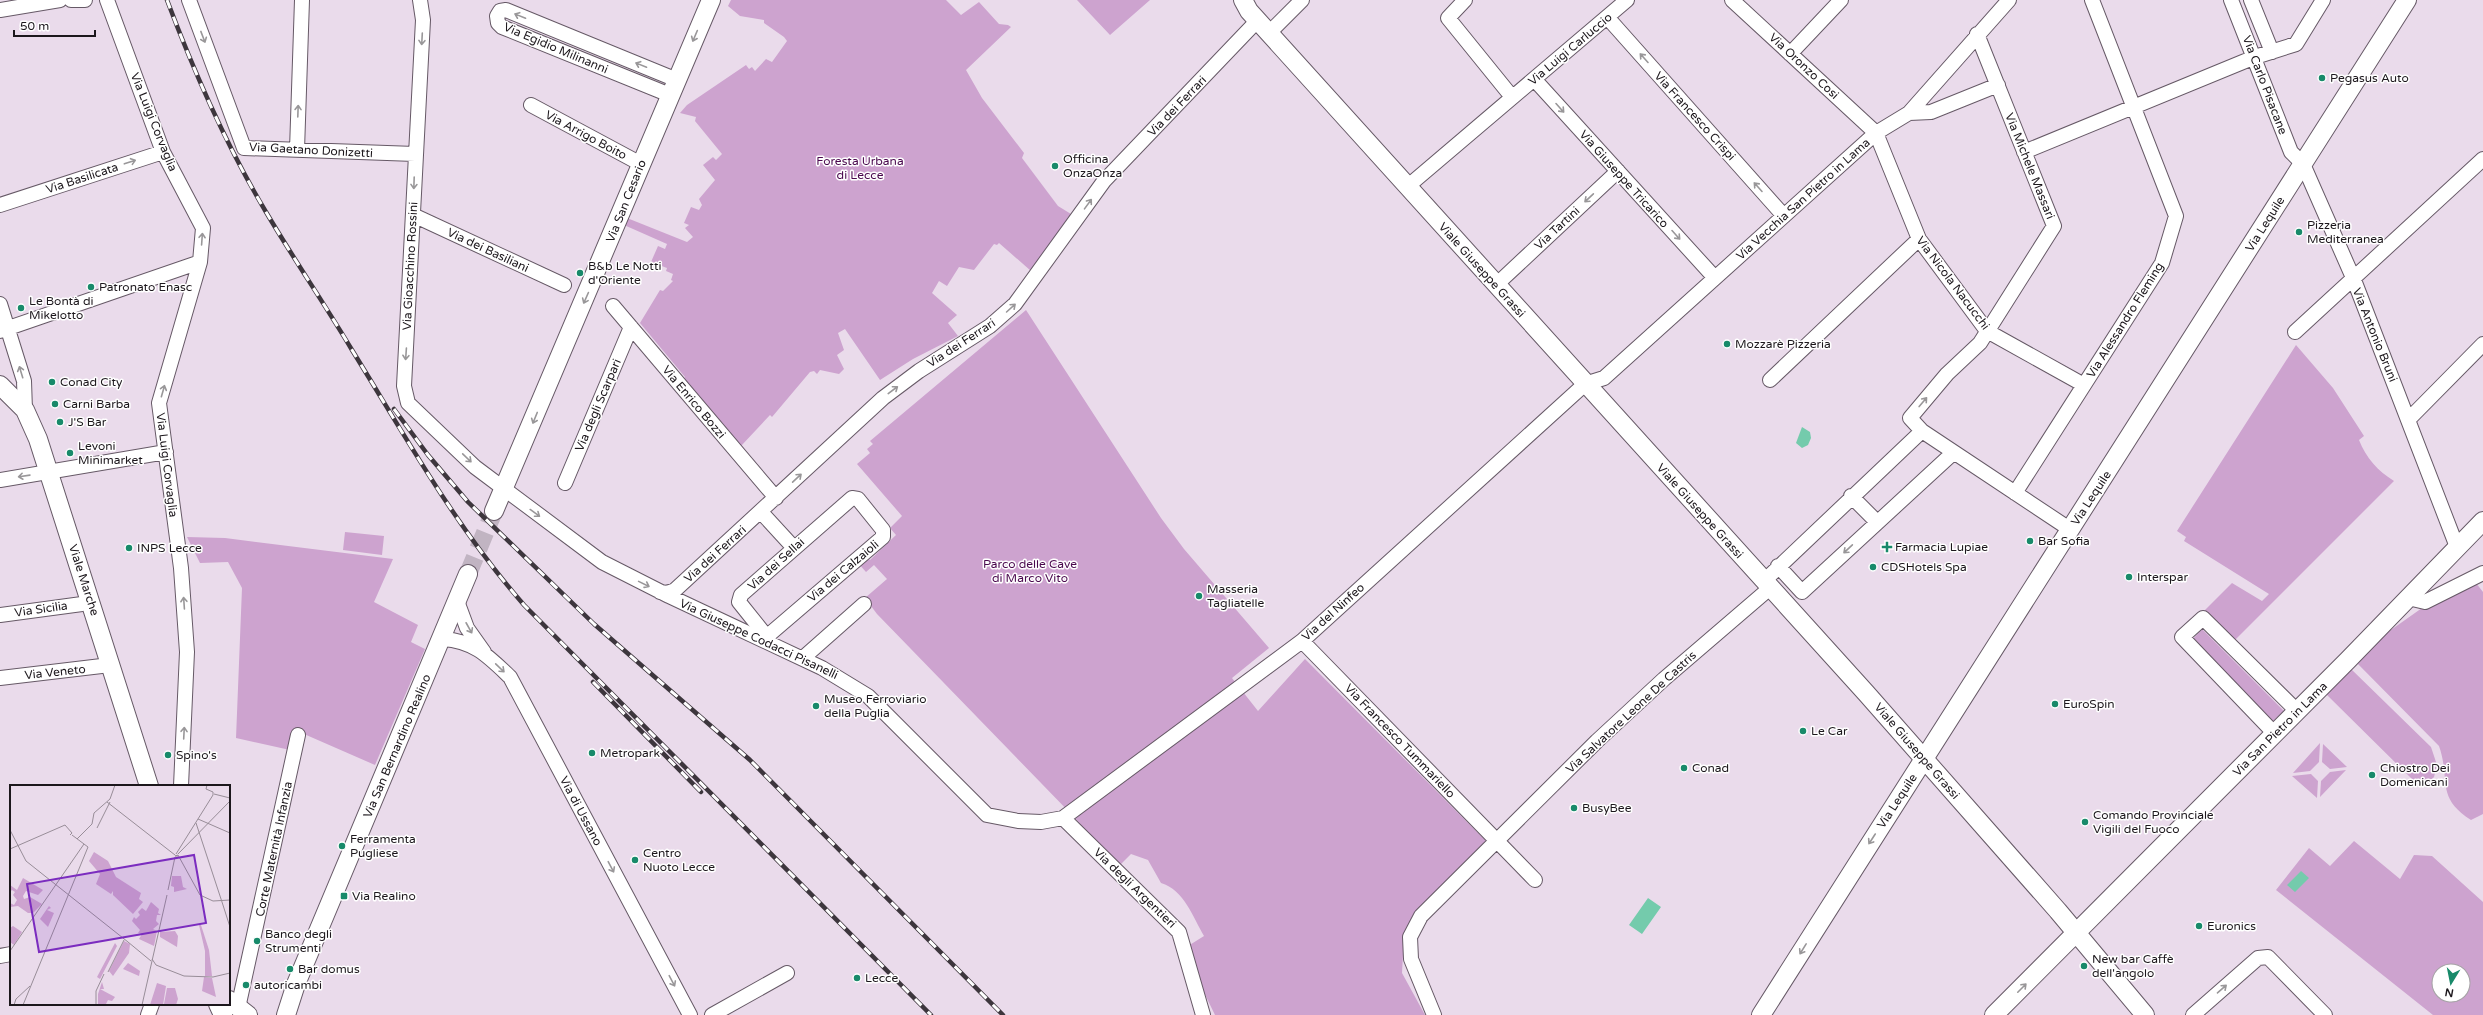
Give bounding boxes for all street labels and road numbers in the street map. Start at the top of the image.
street label: Via Luigi Carluccio [1525,10,1615,88]
street label: Via Egidio Milinanni [502,20,610,76]
street label: Via Oronzo Cosi [1766,30,1842,102]
street label: Via Carlo Pisacane [2240,34,2290,137]
street label: Via Francesco Crispi [1651,69,1739,163]
street label: Via Luigi Corvaglia [128,71,180,173]
street label: Via dei Ferrari [1145,73,1209,139]
street label: Via Arrigo Boito [543,108,629,162]
street label: Via Michele Massari [2002,111,2058,221]
street label: Via Giuseppe Tricarico [1576,127,1672,231]
street label: Via Vecchia San Pietro in Lama [1733,135,1873,263]
street label: Via Gaetano Donizetti [249,140,373,160]
street label: Via San Cesario [603,158,649,244]
street label: Via Basilicata [44,160,120,196]
street label: Via Lequile [2243,194,2288,254]
street label: Via Gioacchino Rossini [400,201,420,331]
street label: Via Tartini [1532,204,1582,252]
street label: Viale Giuseppe Grassi [1436,220,1528,320]
street label: Via dei Basiliani [445,225,531,275]
street label: Via Nicola Nacucchi [1913,234,1993,332]
street label: Via Alessandro Fleming [2084,260,2166,380]
street label: Via Antonio Bruni [2350,286,2400,384]
street label: Via dei Ferrari [924,316,998,370]
street label: Via degli Scarpari [572,357,624,453]
street label: Via Enrico Bozzi [659,363,729,441]
street label: Via Luigi Corvaglia [154,412,180,518]
street label: Viale Giuseppe Grassi [1654,461,1746,561]
street label: Via Lequile [2068,468,2114,528]
street label: Via dei Ferrari [681,522,749,586]
street label: Via dei Sellai [745,535,807,593]
street label: Via dei Calzaioli [805,537,881,605]
street label: Viale Marche [66,543,102,618]
street label: Via del Ninfeo [1299,580,1367,644]
street label: Via Giuseppe Codacci Pisanelli [678,596,840,682]
street label: Via Sicilia [14,598,68,620]
street label: Via Salvatore Leone De Castris [1563,648,1699,776]
street label: Via Veneto [24,662,86,682]
street label: Via San Bernardino Realino [360,672,434,820]
street label: Via San Pietro in Lama [2230,679,2330,779]
street label: Via Francesco Tummariello [1342,681,1458,801]
street label: Viale Giuseppe Grassi [1871,700,1963,802]
street label: Via Lequile [1874,771,1920,831]
street label: Via di Ussano [557,774,605,848]
street label: Corte Maternità Infanzia [253,780,295,918]
street label: Via degli Argentieri [1091,845,1179,931]

